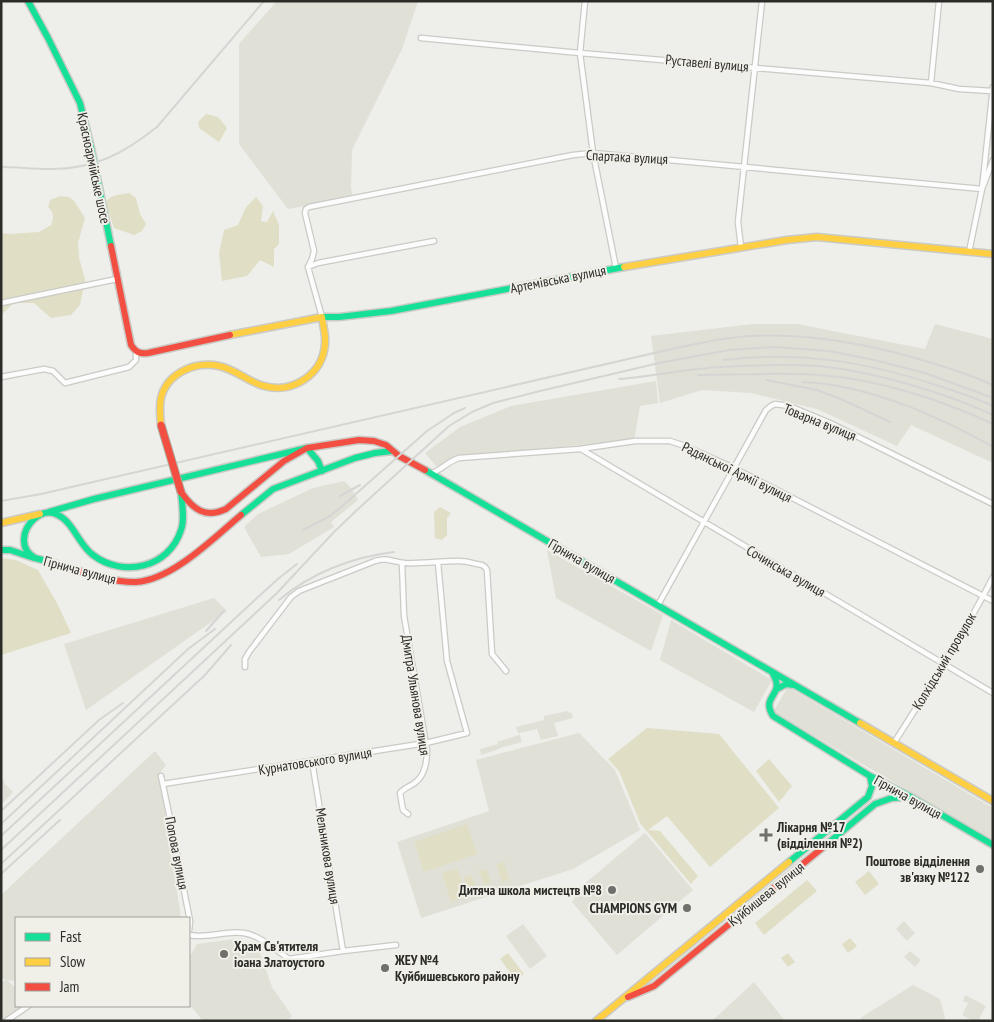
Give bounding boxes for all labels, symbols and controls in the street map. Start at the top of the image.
street label: Руставелі вулиця [665,50,749,76]
street label: Красноармійське шосе [73,111,115,225]
street label: Спартака вулиця [585,146,669,168]
street label: Артемівська вулиця [509,261,607,297]
street label: Товарна вулиця [781,399,859,445]
street label: Радянської Армії вулиця [679,438,795,506]
street label: Гірнича вулиця [545,535,619,587]
street label: Сочинська вулиця [743,541,829,601]
street label: Гірнича вулиця [42,552,118,588]
street label: Колхідський провулок [908,609,980,713]
street label: Дмитра Ульянова вулиця [398,633,434,757]
street label: Курнатовського вулиця [257,743,373,779]
street label: Гірнича вулиця [871,771,945,823]
street label: Мельникова вулиця [311,806,345,906]
street label: Попова вулиця [161,815,193,891]
place label: Лікарня №17 (відділення №2) [776,818,863,852]
marker: Лікарня №17 (відділення №2) [759,828,773,842]
place label: Поштове відділення зв'язку №122 [866,852,970,886]
street label: Куйбишева вулиця [724,858,808,930]
marker: Поштове відділення зв'язку №122 [974,863,986,875]
place label: Дитяча школа мистецтв №8 [459,881,602,899]
marker: Дитяча школа мистецтв №8 [606,884,618,896]
place label: CHAMPIONS GYM [589,899,677,917]
marker: CHAMPIONS GYM [681,902,693,914]
legend [15,917,190,1007]
text: Fast [60,927,81,946]
place label: Храм Св'ятителя іоана Златоустого [234,937,325,971]
marker: Храм Св'ятителя іоана Златоустого [218,948,230,960]
place label: ЖЕУ №4 Куйбишевського району [394,951,520,985]
text: Slow [60,952,85,971]
marker: ЖЕУ №4 Куйбишевського району [379,962,391,974]
text: Jam [59,977,79,996]

